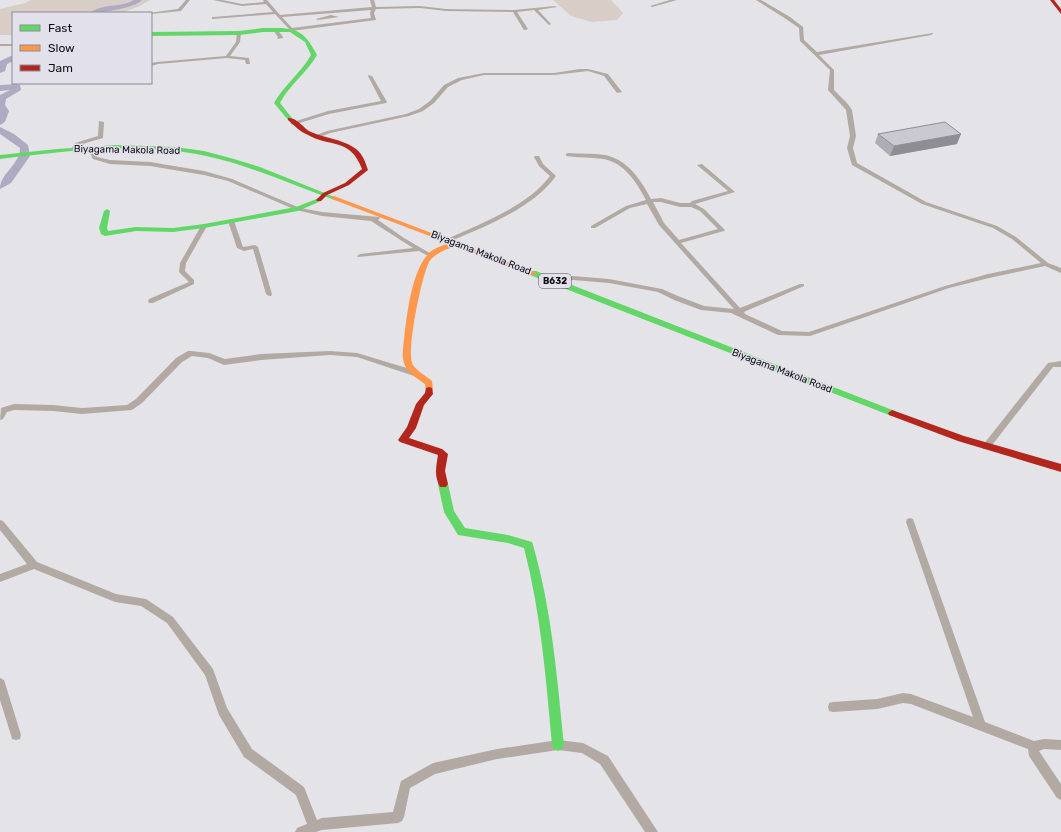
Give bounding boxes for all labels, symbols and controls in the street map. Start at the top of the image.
legend [12,12,152,84]
text: Fast [48,21,72,35]
text: Slow [48,41,75,55]
text: Jam [48,61,73,75]
street label: Biyagama Makola Road [74,143,180,157]
street label: Biyagama Makola Road [429,228,533,278]
road number: B632 [539,274,571,288]
street label: Biyagama Makola Road [730,346,834,396]

